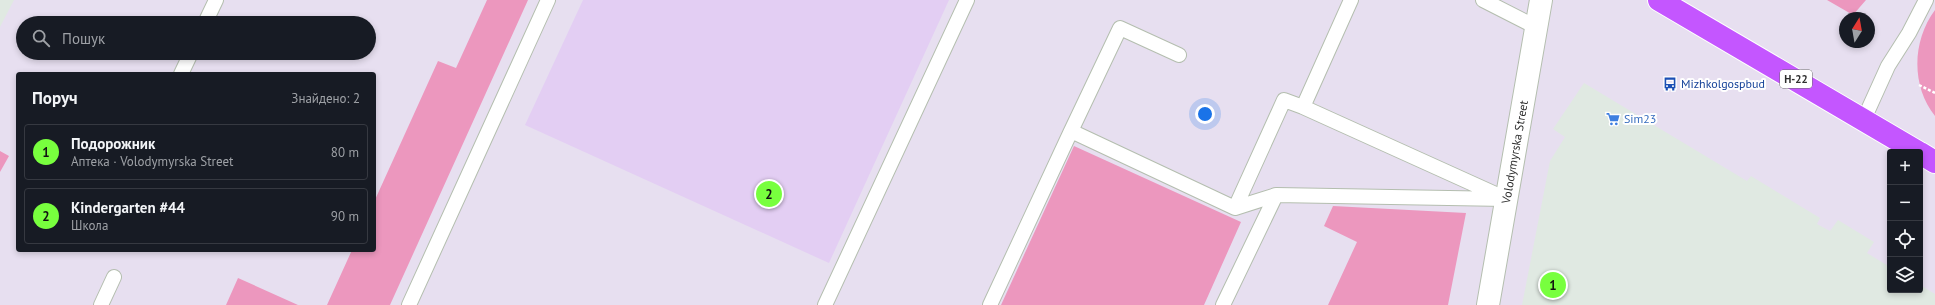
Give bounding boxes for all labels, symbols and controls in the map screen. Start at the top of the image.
north arrow [1839,12,1875,48]
search box [16,16,376,60]
icon: search [30,27,52,49]
text: Пошук [62,29,105,48]
road number: Н-22 [1780,70,1812,88]
bus stop icon: Mizhkolgospbud [1662,76,1678,92]
place label: Mizhkolgospbud [1681,76,1765,91]
text: Поруч [32,87,78,109]
text: Знайдено: 2 [291,90,360,107]
street label: Volodymyrska Street [1498,99,1531,206]
your location [1195,104,1215,124]
supermarket icon: Sim23 [1605,111,1621,127]
place label: Sim23 [1624,111,1656,126]
text: Подорожник [71,134,155,153]
text: 1 [42,144,50,161]
text: 80 m [331,144,359,161]
map controls [1887,149,1923,293]
button: + [1887,149,1923,185]
text: Аптека · Volodymyrska Street [71,153,233,170]
pin: 2 [756,179,782,209]
button: − [1887,185,1923,221]
text: Kindergarten #44 [71,198,185,217]
text: 2 [42,208,50,225]
text: 90 m [331,208,359,225]
text: Школа [71,217,108,234]
button: locate [1887,221,1923,257]
button: layers [1887,257,1923,293]
pin: 1 [1540,270,1566,300]

